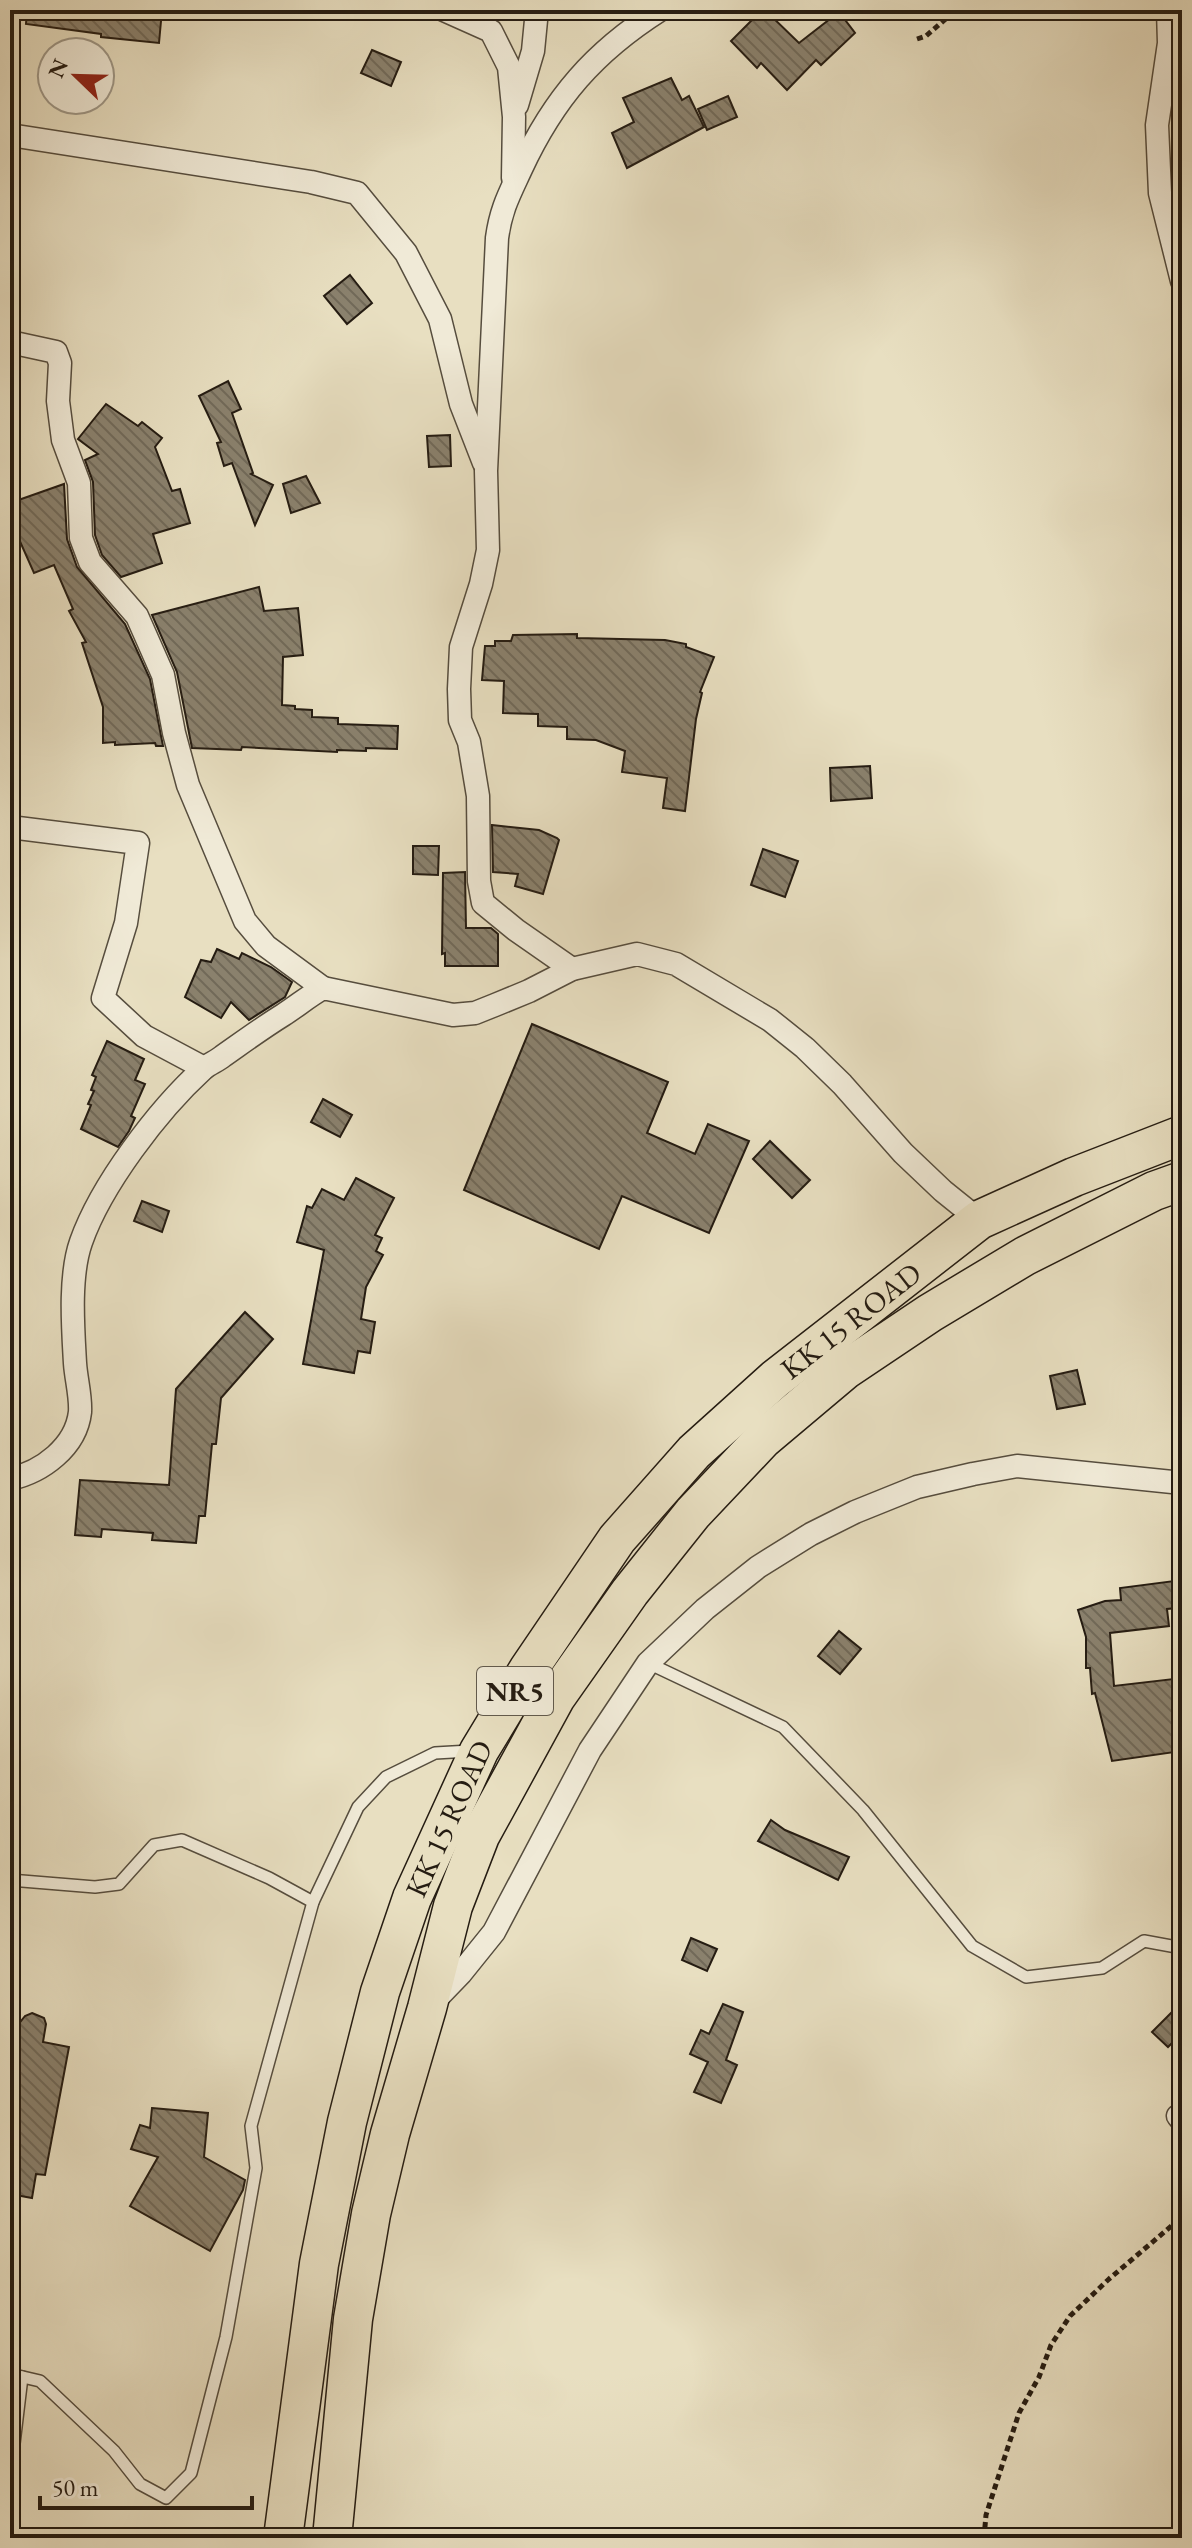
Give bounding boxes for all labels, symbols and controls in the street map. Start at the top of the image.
north arrow [36,36,116,116]
text: N [41,54,75,82]
street label: KK 15 ROAD [772,1253,929,1387]
road number: NR5 [477,1667,553,1715]
street label: KK 15 ROAD [396,1734,501,1903]
scale bar [40,2460,252,2510]
text: 50 m [52,2472,99,2503]

